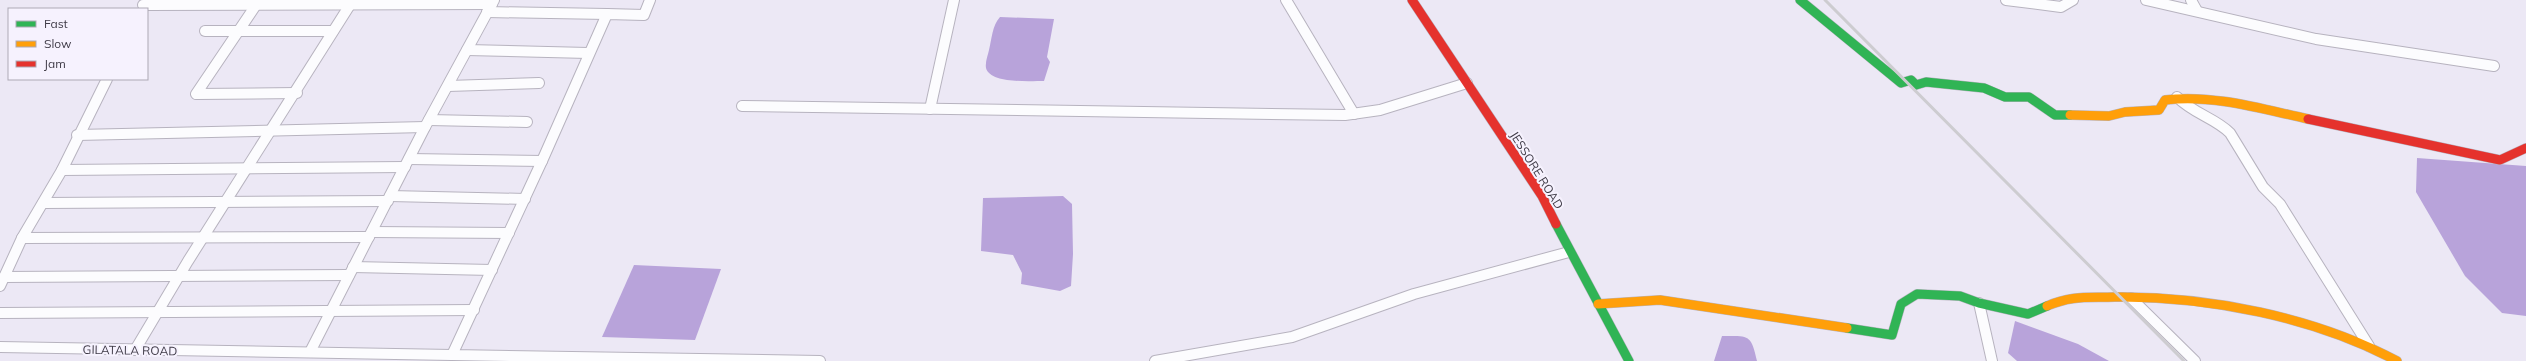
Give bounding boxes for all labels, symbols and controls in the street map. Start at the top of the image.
legend [8,8,148,80]
text: Fast [44,16,68,31]
text: Slow [44,36,72,51]
text: Jam [44,56,66,71]
street label: JESSORE ROAD [1507,128,1567,212]
street label: GILATALA ROAD [83,342,177,358]

